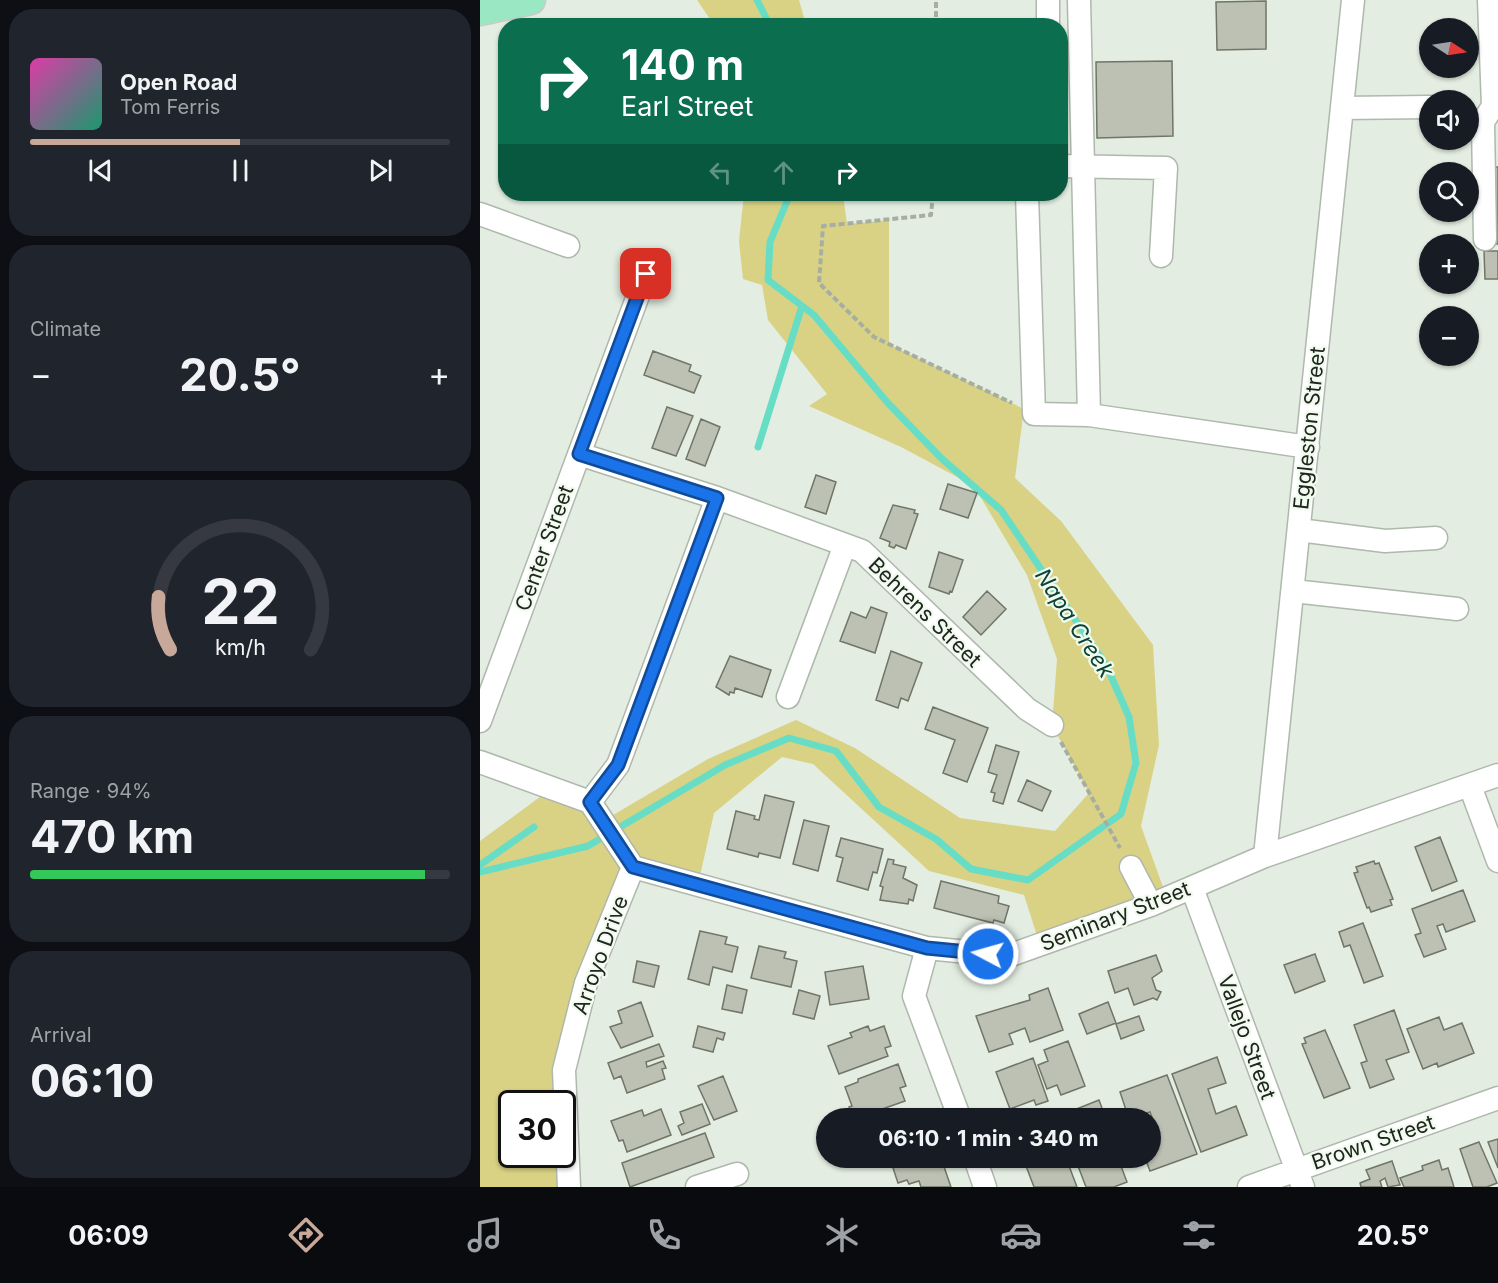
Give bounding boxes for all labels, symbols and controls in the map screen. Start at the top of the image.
north arrow [1419,18,1479,78]
map controls [1419,18,1479,366]
text: 140 m [621,39,744,90]
icon: right [522,42,600,120]
text: Open Road [120,69,237,95]
text: Earl Street [621,90,753,123]
button: sound [1419,90,1479,150]
text: Tom Ferris [120,95,220,119]
icon: previous [84,154,117,187]
icon: pause [224,154,257,187]
icon: next [364,154,397,187]
icon: left [704,156,737,189]
icon: ahead [767,156,800,189]
icon: right [830,156,863,189]
button: search [1419,162,1479,222]
button: + [1419,234,1479,294]
pin [620,248,671,299]
icon: arrive [629,257,662,290]
button: − [1419,306,1479,366]
text: Climate [30,317,101,341]
street label: Eggleston Street [1288,345,1330,511]
text: 20.5° [179,347,301,402]
text: − [30,354,52,394]
text: + [428,354,450,394]
street label: Center Street [510,482,578,614]
street label: Behrens Street [863,552,987,672]
water label: Napa Creek [1030,564,1120,683]
text: 22 [201,565,279,640]
text: km/h [215,635,265,661]
text: Range · 94% [30,779,152,803]
text: 470 km [30,809,194,864]
street label: Seminary Street [1036,876,1194,956]
street label: Arroyo Drive [567,892,633,1018]
position arrow [956,922,1020,986]
street label: Vallejo Street [1213,971,1281,1103]
text: Arrival [30,1023,92,1047]
text: 06:10 [30,1053,154,1108]
speed limit sign: 30 [498,1090,576,1168]
street label: Brown Street [1308,1109,1438,1175]
text: 06:10 · 1 min · 340 m [879,1125,1098,1151]
icon: directions [285,1214,327,1256]
icon: music [464,1214,506,1256]
icon: phone [643,1214,685,1256]
icon: climate [821,1214,863,1256]
icon: car [1000,1214,1042,1256]
icon: filters [1178,1214,1220,1256]
text: 06:09 [68,1219,149,1252]
text: 20.5° [1357,1219,1430,1252]

